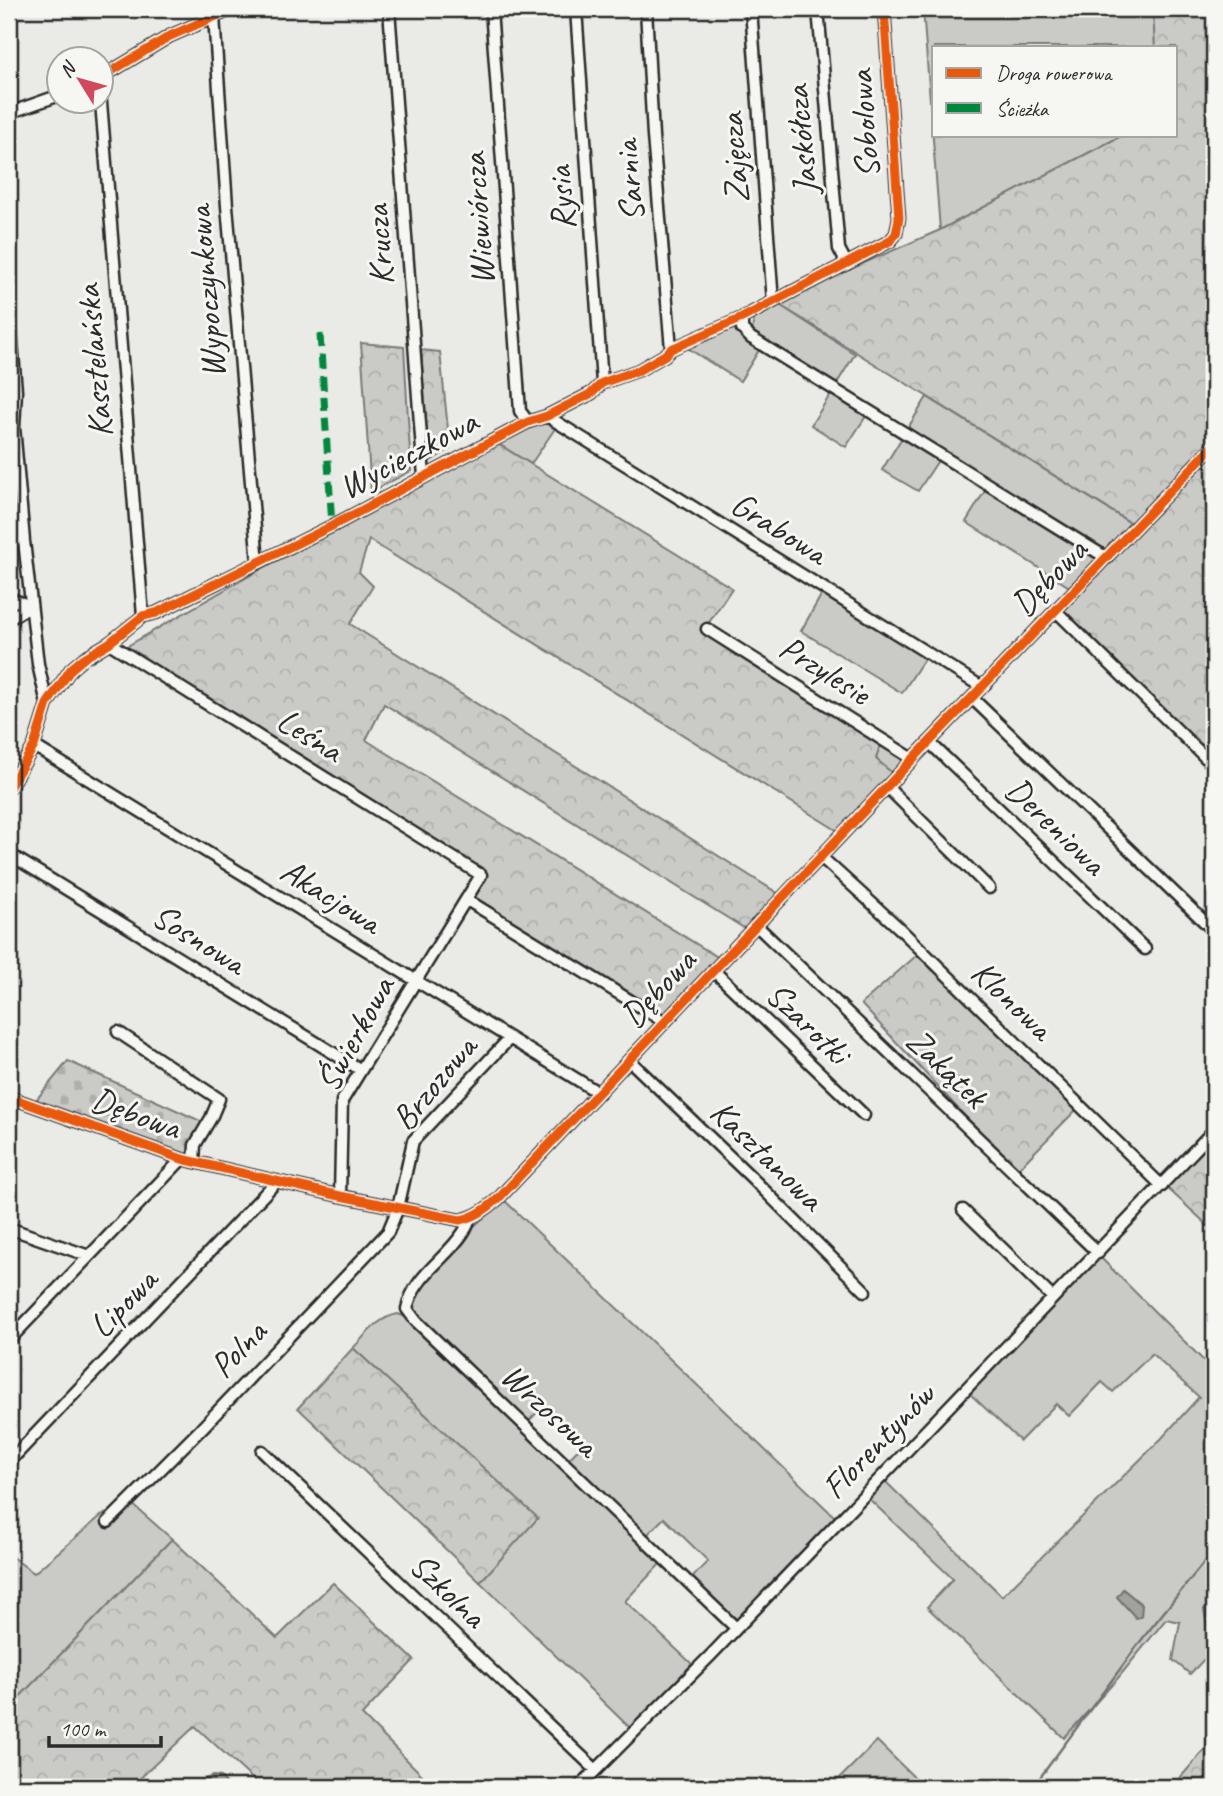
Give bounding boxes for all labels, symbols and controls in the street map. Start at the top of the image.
north arrow [46,46,116,116]
legend [932,46,1178,136]
text: N [54,56,82,82]
text: Droga rowerowa [996,60,1114,86]
street label: Sobolowa [838,66,890,180]
street label: Jaskółcza [774,81,828,198]
text: Ścieżka [996,96,1050,122]
street label: Zajęcza [708,109,760,205]
street label: Sarnia [603,136,655,223]
street label: Wiewiórcza [451,149,505,287]
street label: Rysia [536,163,586,231]
street label: Wypoczynkowa [176,201,236,380]
street label: Krucza [354,201,404,287]
street label: Kasztelańska [65,280,123,439]
street label: Wycieczkowa [331,398,487,509]
street label: Grabowa [723,481,838,576]
street label: Dębowa [1001,527,1098,625]
street label: Przylesie [771,625,881,717]
street label: Leśna [269,698,354,774]
street label: Dereniowa [996,767,1117,886]
street label: Akacjowa [272,848,392,946]
street label: Sosnowa [144,893,256,986]
street label: Dębowa [610,938,707,1037]
street label: Klonowa [962,950,1064,1052]
street label: Świerkowa [305,966,406,1099]
street label: Szarotki [756,972,863,1077]
street label: Zakątek [897,1018,999,1119]
street label: Brzozowa [381,1024,488,1140]
street label: Dębowa [85,1076,188,1150]
street label: Kasztanowa [701,1090,835,1222]
street label: Lipowa [79,1257,169,1347]
street label: Polna [200,1309,278,1387]
street label: Wrzosowa [492,1353,610,1468]
street label: Florentynów [812,1371,946,1509]
street label: Szkolna [400,1543,497,1639]
scale bar [49,1705,161,1749]
text: 100 m [60,1716,107,1742]

